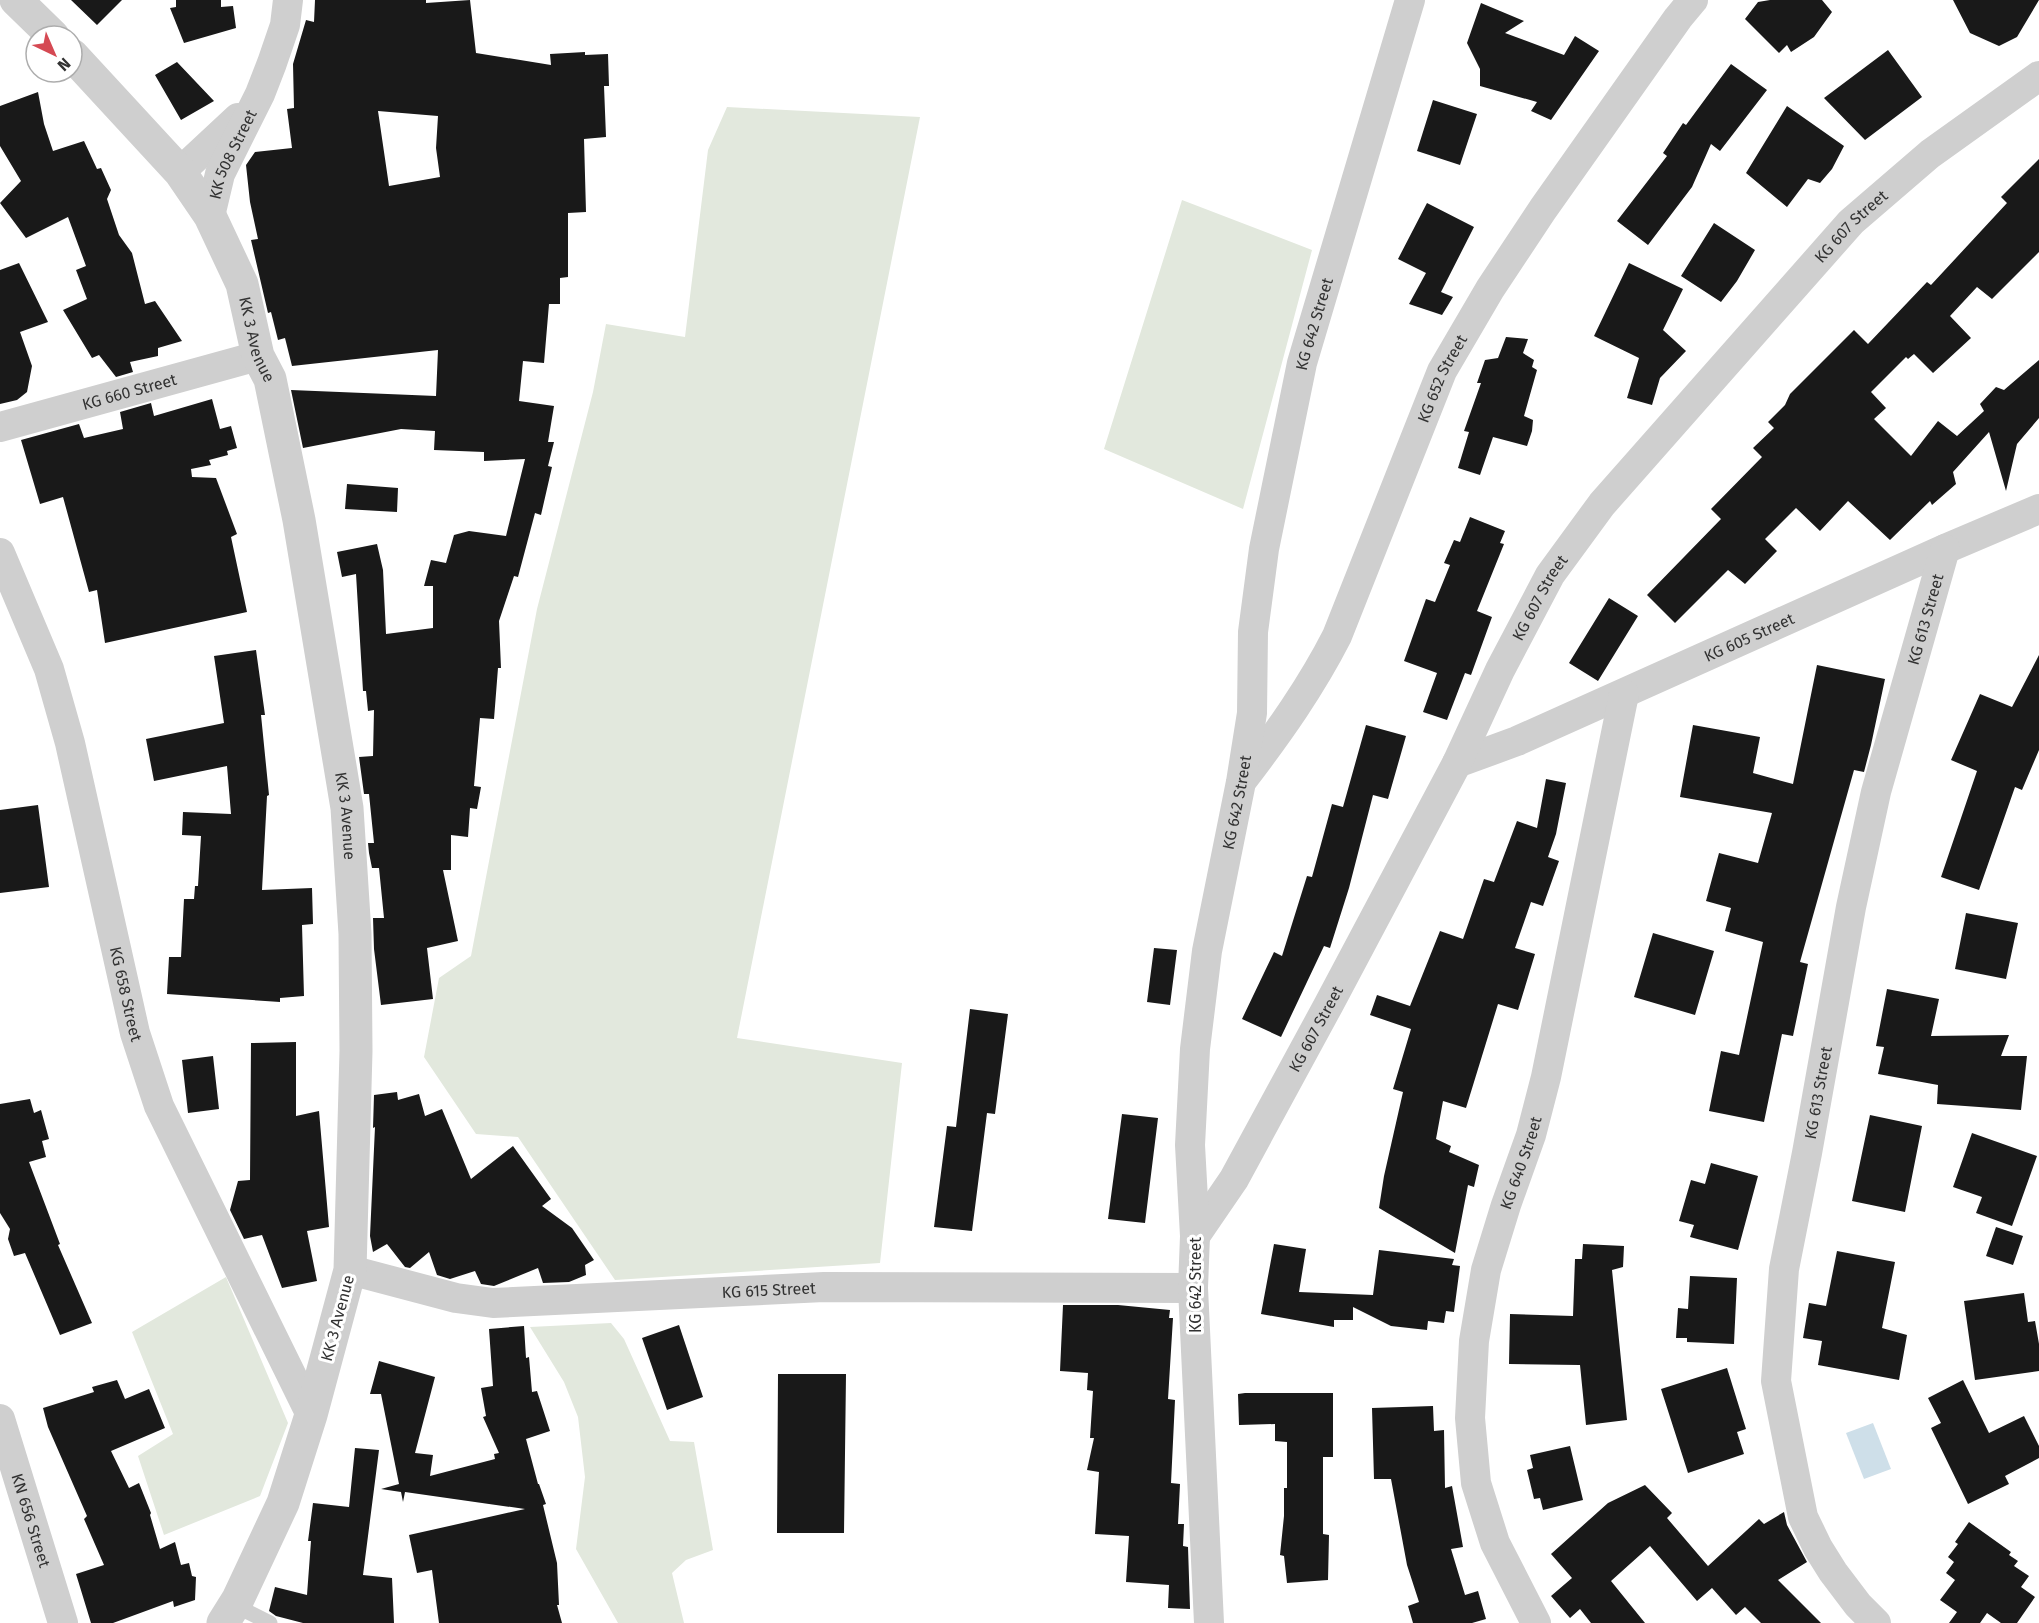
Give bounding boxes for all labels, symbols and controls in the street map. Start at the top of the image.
north arrow [24,24,84,84]
text: N [54,54,74,75]
street label: KK 508 Street [205,106,261,201]
street label: KG 607 Street [1811,186,1892,267]
street label: KG 642 Street [1292,275,1337,372]
street label: KK 3 Avenue [235,295,279,385]
street label: KG 652 Street [1413,331,1471,426]
street label: KG 660 Street [80,370,179,414]
street label: KG 607 Street [1508,551,1572,644]
street label: KG 613 Street [1904,571,1948,667]
street label: KG 605 Street [1701,609,1797,666]
street label: KG 642 Street [1219,754,1255,851]
street label: KK 3 Avenue [331,771,359,861]
street label: KG 658 Street [106,945,146,1044]
street label: KG 607 Street [1285,982,1347,1076]
street label: KG 613 Street [1801,1045,1836,1141]
street label: KG 640 Street [1496,1114,1546,1212]
street label: KG 642 Street [1186,1237,1205,1333]
street label: KK 3 Avenue [317,1273,358,1363]
street label: KG 615 Street [721,1278,816,1302]
street label: KN 656 Street [7,1471,54,1570]

